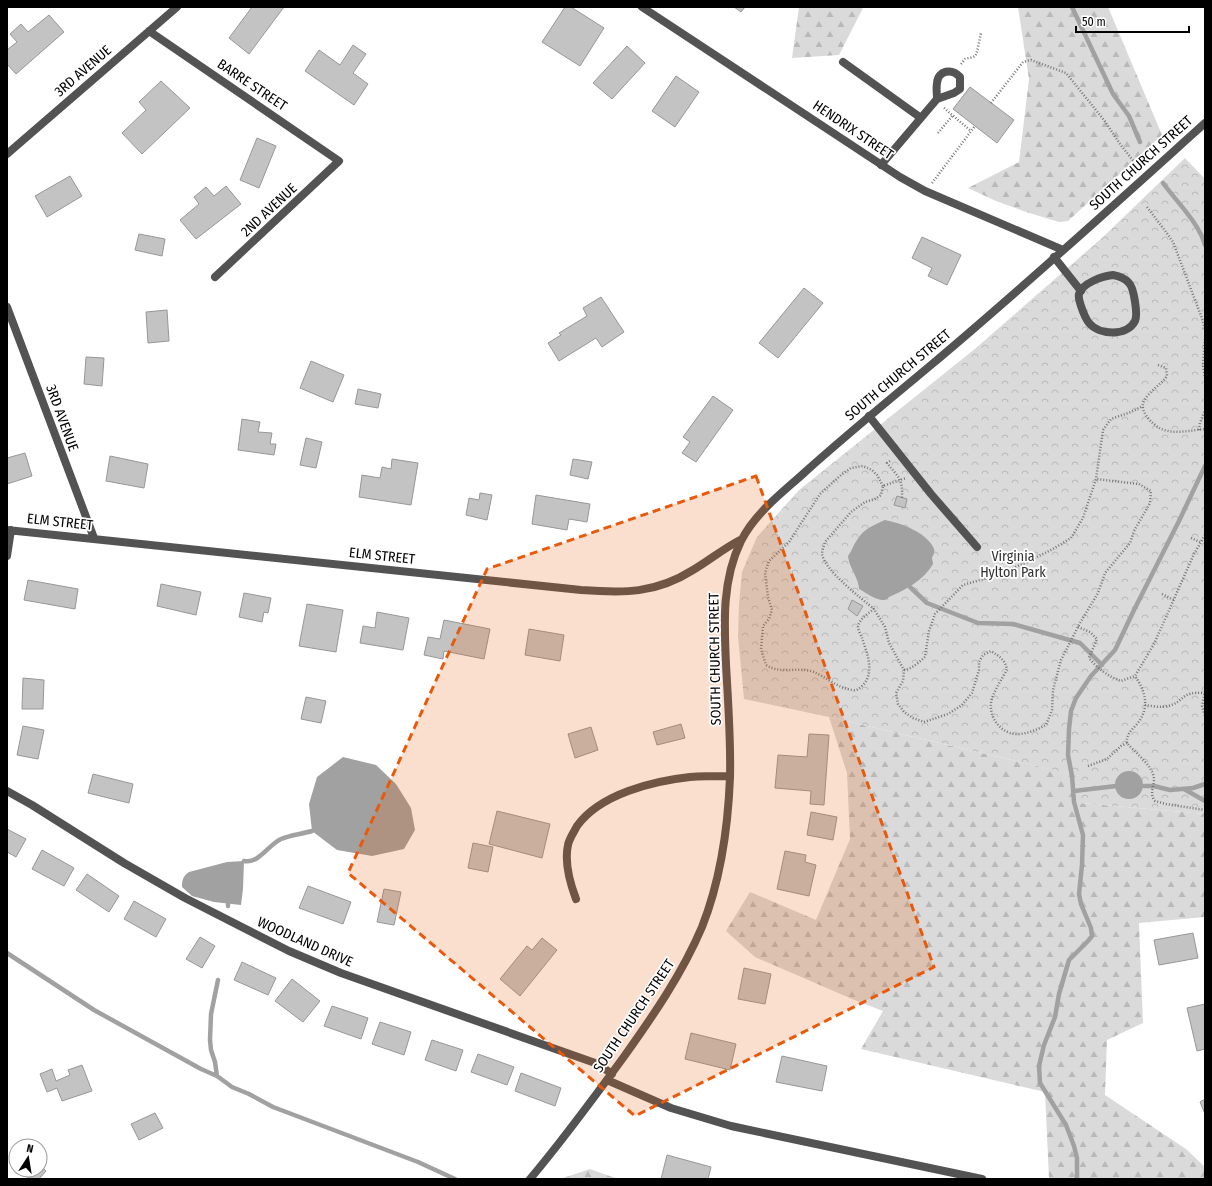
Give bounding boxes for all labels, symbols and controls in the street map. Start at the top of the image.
scale bar [1076,8,1189,34]
text: 50 m [1082,15,1106,29]
street label: 3RD AVENUE [51,41,115,100]
street label: BARRE STREET [214,55,291,115]
street label: HENDRIX STREET [810,97,897,163]
street label: SOUTH CHURCH STREET [1086,112,1196,214]
street label: 2ND AVENUE [238,180,301,240]
street label: SOUTH CHURCH STREET [842,325,955,424]
street label: 3RD AVENUE [42,382,82,454]
street label: ELM STREET [26,510,94,534]
street label: ELM STREET [348,544,416,568]
park label: Virginia Hylton Park [980,548,1046,581]
street label: SOUTH CHURCH STREET [705,592,725,726]
street label: WOODLAND DRIVE [255,913,356,971]
street label: SOUTH CHURCH STREET [590,956,678,1076]
north arrow [8,1138,48,1178]
text: N [25,1142,35,1156]

